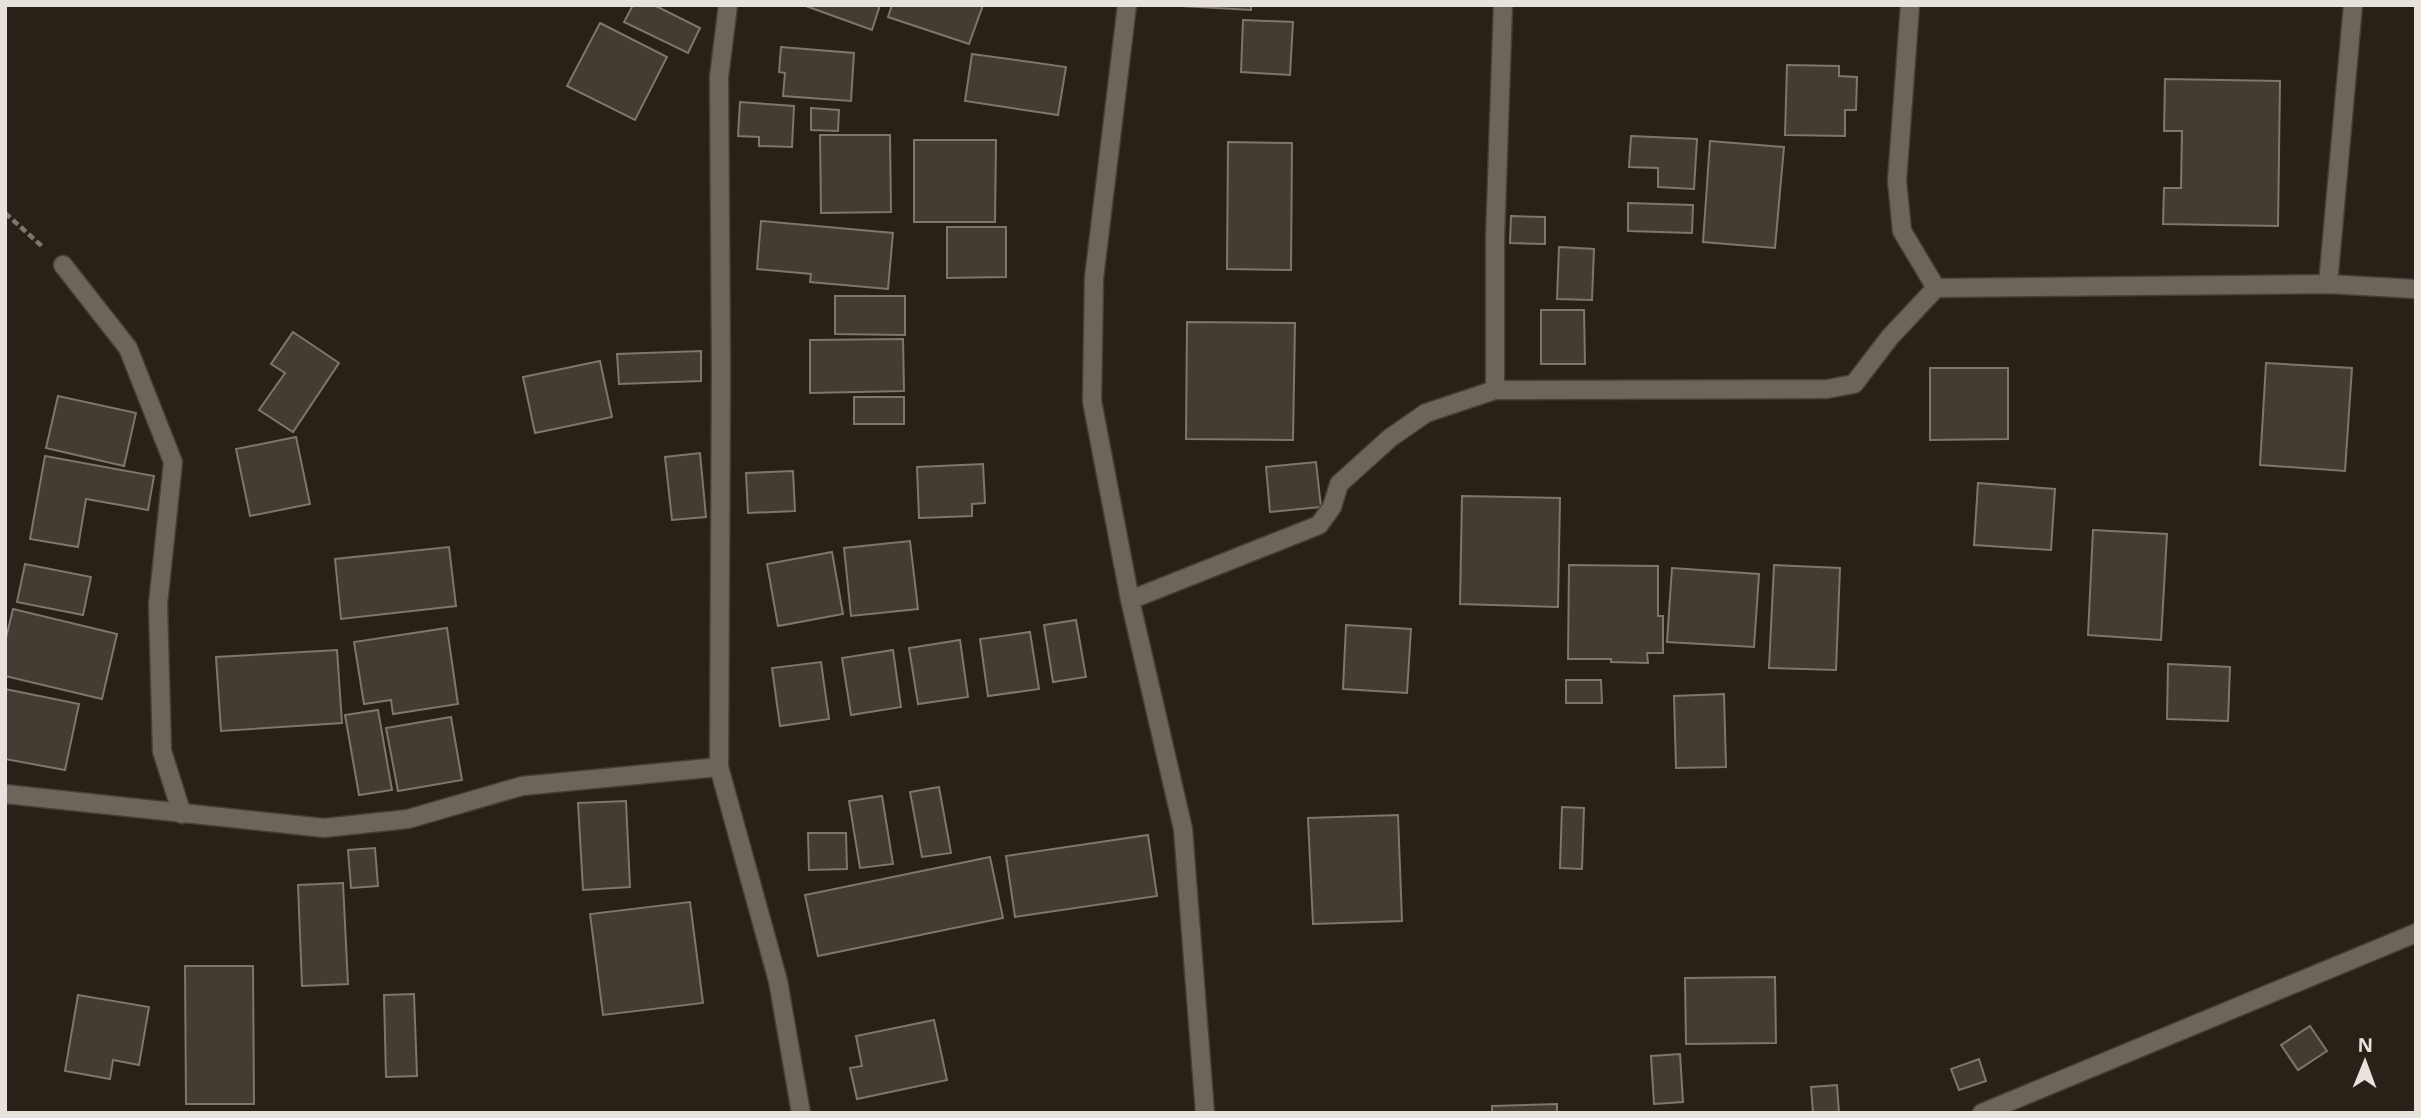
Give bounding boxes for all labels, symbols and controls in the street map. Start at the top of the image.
north arrow [2330,1027,2400,1097]
text: N [2357,1032,2373,1058]

